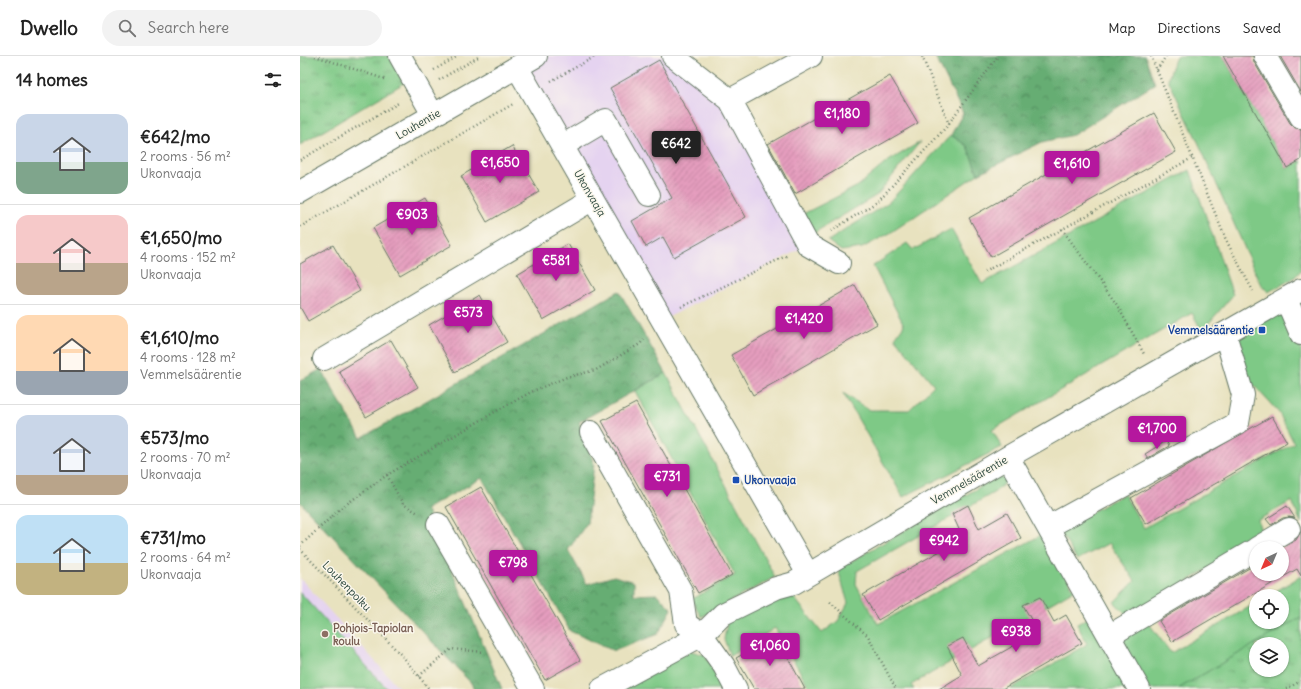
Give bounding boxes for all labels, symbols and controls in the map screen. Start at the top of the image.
search box [102,10,382,46]
text: Dwello [20,16,78,40]
icon: search [116,17,138,39]
text: Search here [148,18,229,37]
text: Map [1108,19,1135,37]
text: Directions [1157,19,1221,37]
text: Saved [1243,19,1281,37]
text: 14 homes [16,69,88,91]
icon: filters [262,69,284,91]
pin: €1,180 [809,101,875,135]
text: €1,180 [824,105,860,122]
street label: Louhentie [393,106,443,142]
text: €642/mo [140,126,210,148]
icon: home [48,130,96,178]
pin: €642 [652,131,700,165]
text: €642 [661,135,691,152]
text: 2 rooms · 56 m² [140,148,231,165]
pin: €1,650 [467,150,533,184]
pin: €1,610 [1039,151,1105,185]
text: €1,650 [480,154,520,171]
text: €1,610 [1053,155,1091,172]
text: Ukonvaaja [140,165,201,182]
street label: Ukonvaaja [571,167,609,219]
pin: €903 [388,202,436,236]
text: €903 [396,206,428,223]
text: €1,650/mo [140,227,222,249]
icon: home [48,231,96,279]
pin: €581 [532,248,580,282]
text: 4 rooms · 152 m² [140,249,236,266]
text: €581 [542,252,570,269]
text: Ukonvaaja [140,266,201,283]
pin: €573 [444,300,492,334]
text: €573 [453,304,483,321]
pin: €1,420 [771,306,837,340]
text: €1,420 [784,310,824,327]
place label: Vemmelsäärentie [1168,323,1254,337]
marker: Vemmelsäärentie [1257,325,1267,335]
text: €1,610/mo [140,327,219,349]
icon: home [48,331,96,379]
text: 4 rooms · 128 m² [140,349,236,366]
text: Vemmelsäärentie [140,366,242,383]
pin: €1,700 [1124,416,1190,450]
text: €1,700 [1137,420,1177,437]
text: €573/mo [140,427,209,449]
icon: home [48,431,96,479]
text: 2 rooms · 70 m² [140,449,231,466]
street label: Vemmelsäärentie [928,452,1010,508]
pin: €731 [643,464,691,498]
text: Ukonvaaja [140,466,201,483]
text: €731 [653,468,681,485]
place label: Ukonvaaja [744,473,797,487]
marker: Ukonvaaja [731,475,741,485]
text: €731/mo [140,527,206,549]
pin: €942 [920,528,968,562]
icon: home [48,531,96,579]
text: €942 [929,532,959,549]
north arrow [1249,541,1289,581]
map controls [1249,541,1289,677]
text: 2 rooms · 64 m² [140,549,231,566]
pin: €798 [489,550,537,584]
text: €798 [498,554,528,571]
street label: Louhenpolku [320,558,375,614]
text: Ukonvaaja [140,566,201,583]
button: locate [1249,589,1289,629]
pin: €938 [992,619,1040,653]
place label: Pohjois-Tapiolan koulu [333,621,414,648]
text: €938 [1001,623,1031,640]
marker: Pohjois-Tapiolan koulu [320,629,330,639]
pin: €1,060 [737,633,803,667]
text: €1,060 [750,637,790,654]
button: layers [1249,637,1289,677]

